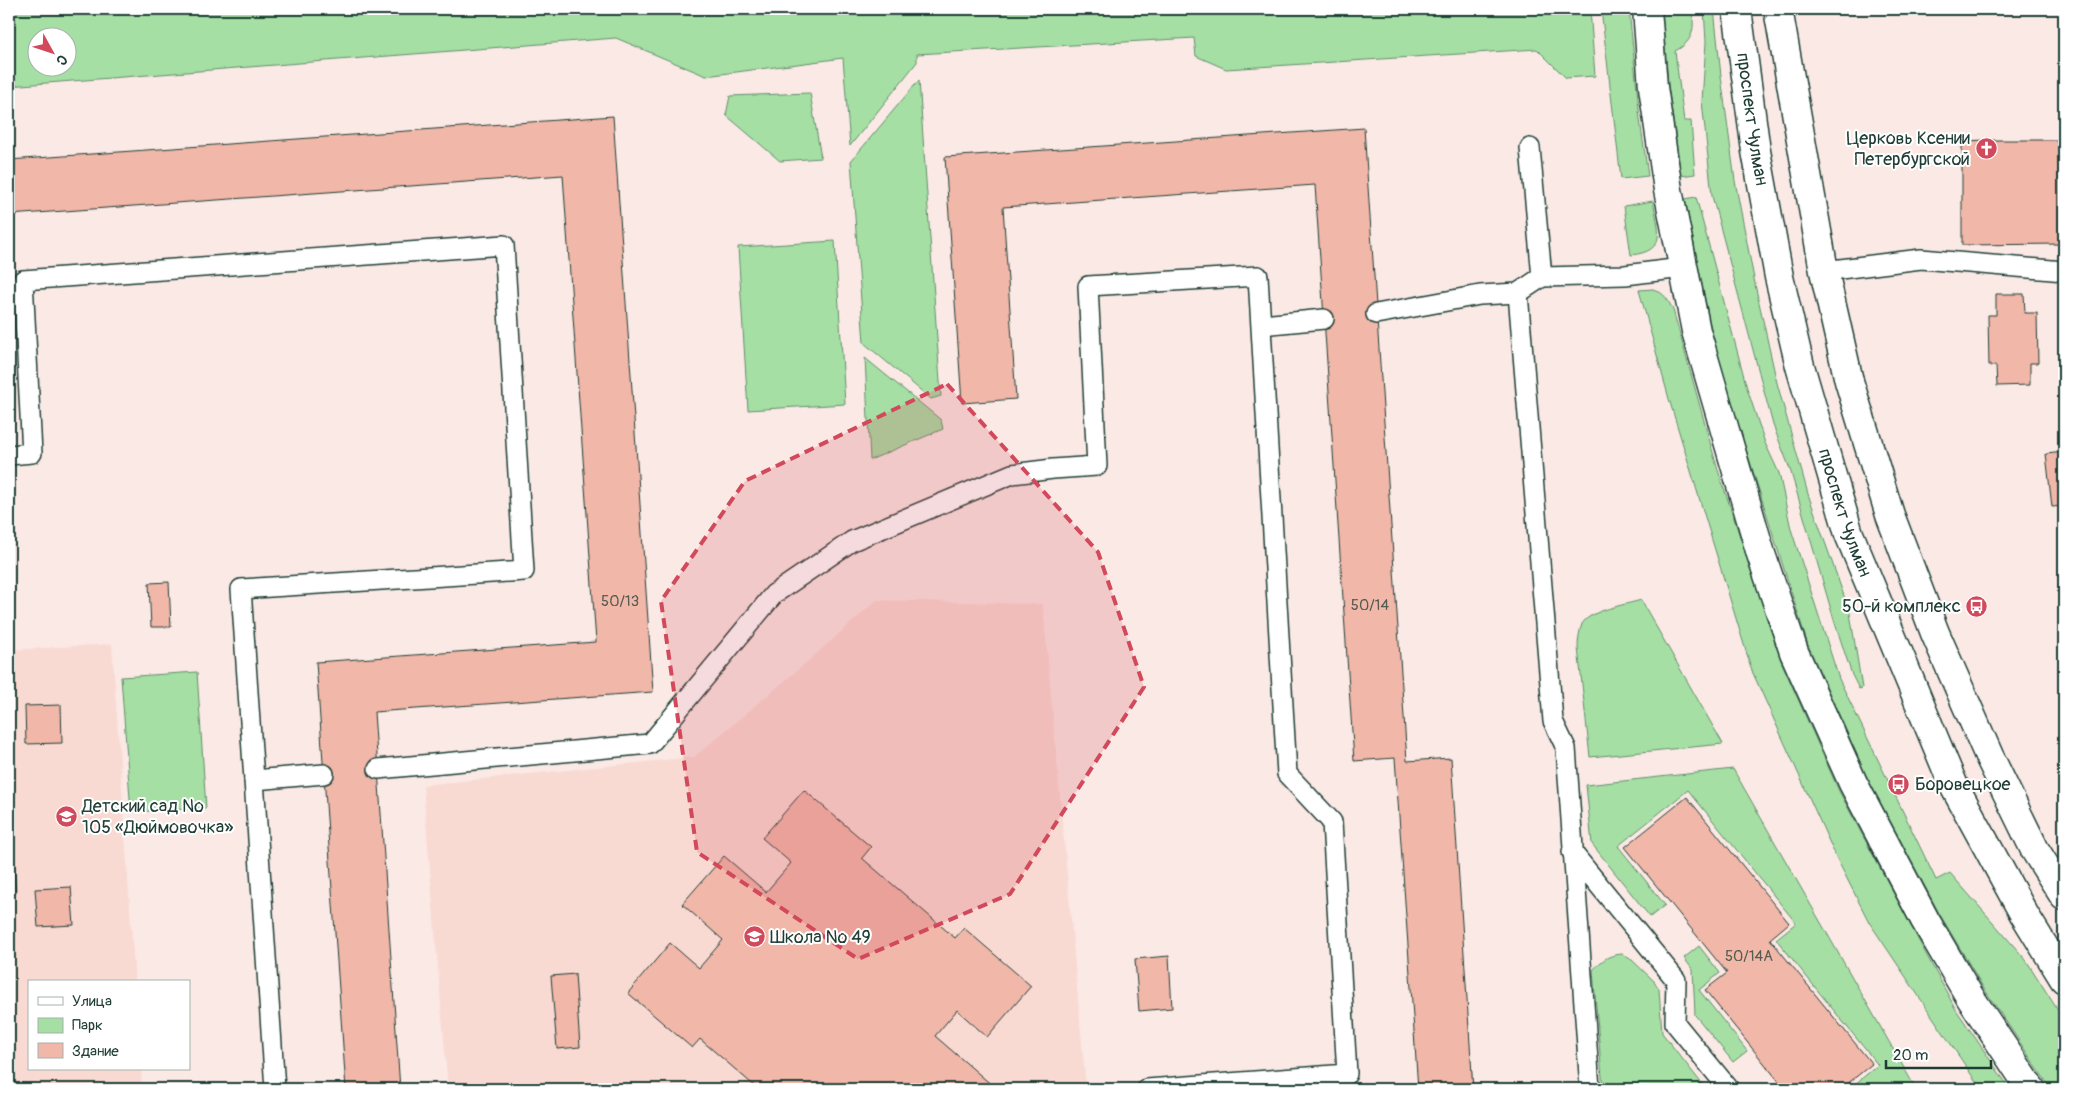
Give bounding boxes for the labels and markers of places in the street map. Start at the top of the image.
place label: Церковь Ксении Петербургской [1846,127,1970,171]
church icon: Церковь Ксении Петербургской [1974,136,1998,160]
bus stop icon: 50-й комплекс [1965,594,1989,618]
place label: 50-й комплекс [1842,595,1961,618]
bus stop icon: Боровецкое [1887,772,1911,796]
place label: Боровецкое [1915,773,2011,796]
place label: Детский сад № 105 «Дюймовочка» [81,795,233,839]
school or university icon: Детский сад № 105 «Дюймовочка» [54,804,78,828]
school or university icon: Школа № 49 [742,925,766,949]
place label: Школа № 49 [770,926,871,949]

